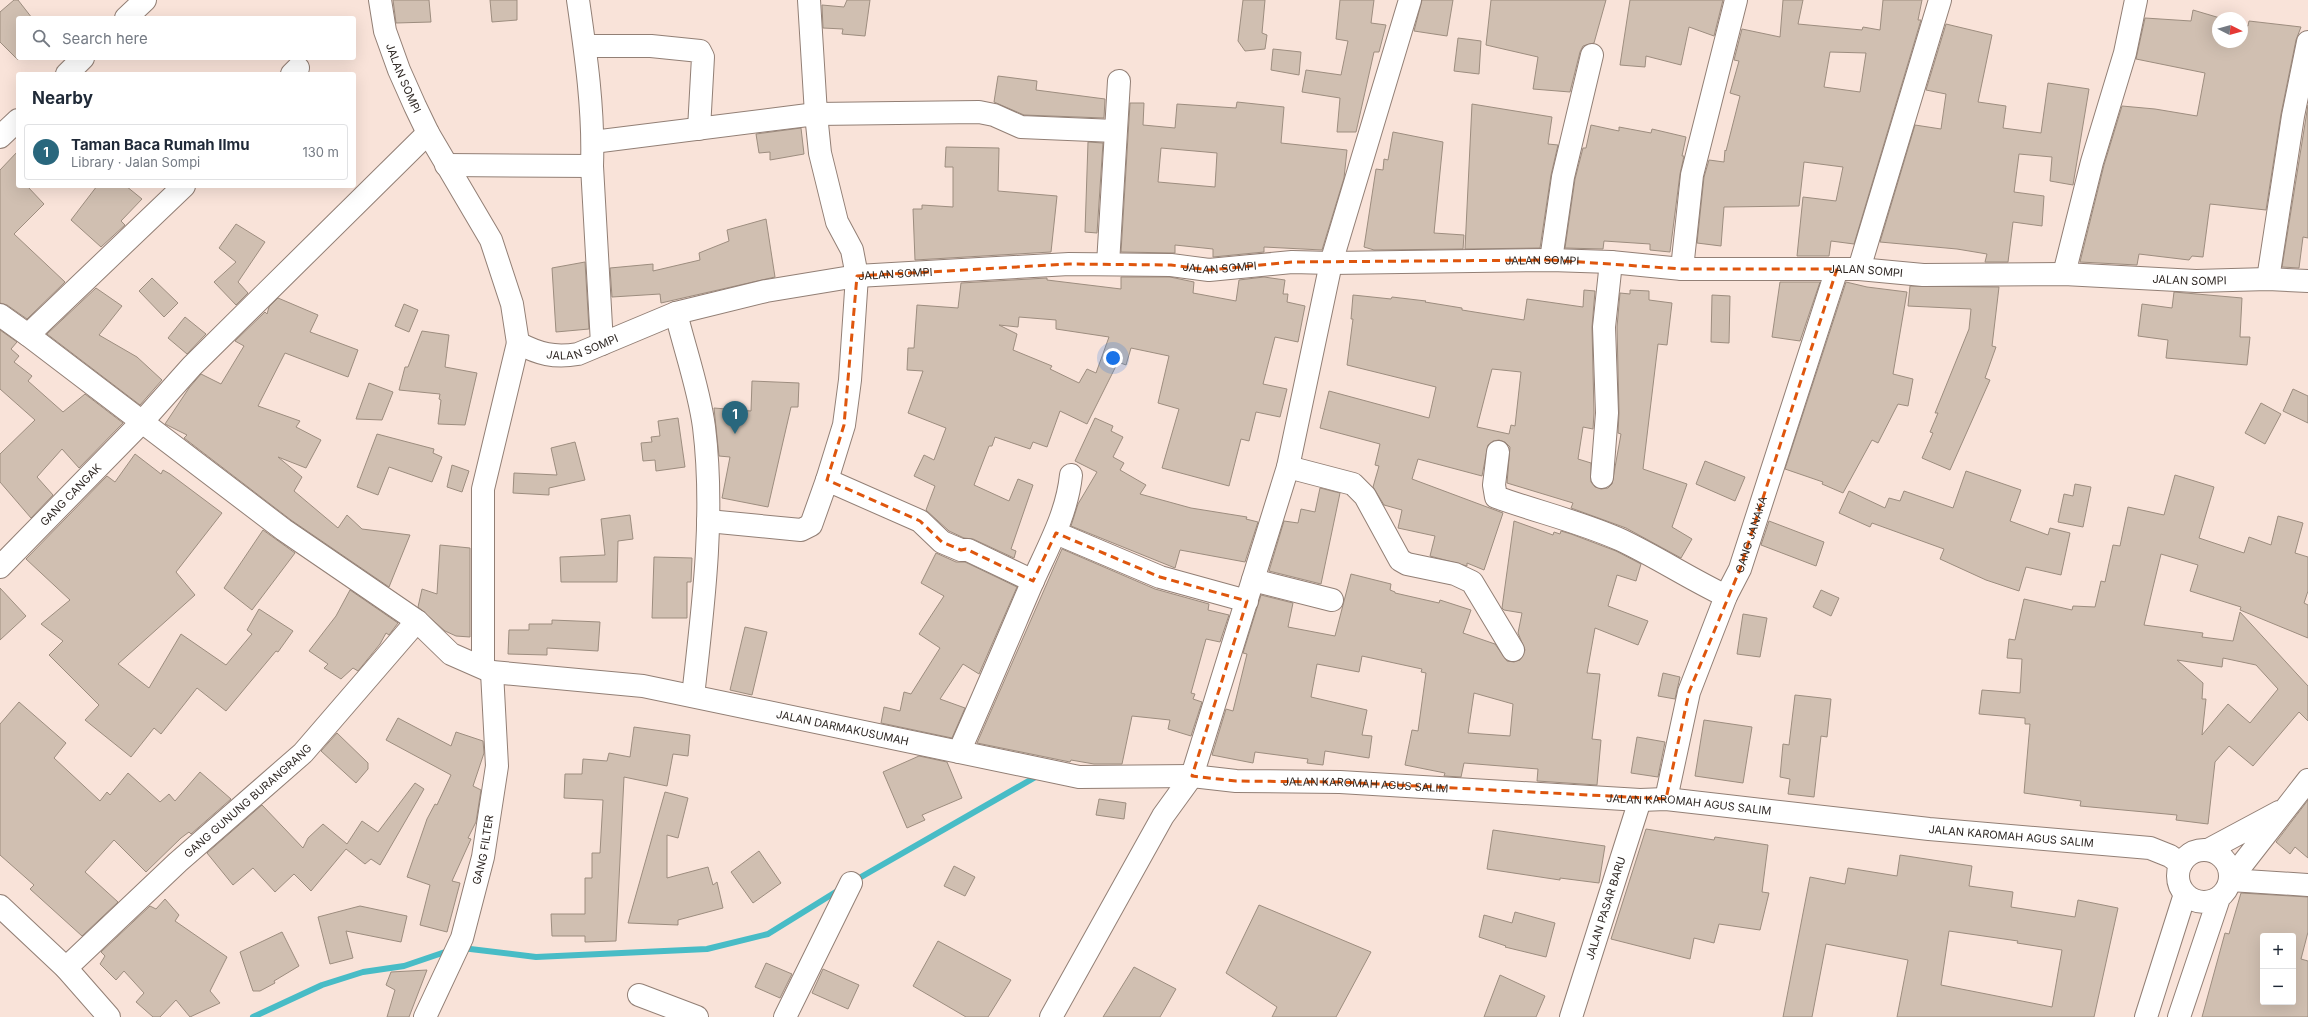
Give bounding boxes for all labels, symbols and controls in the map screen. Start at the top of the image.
north arrow [2212,12,2248,48]
search box [16,16,356,60]
icon: search [30,27,52,49]
text: Search here [62,29,148,48]
street label: JALAN SOMPI [383,41,424,115]
text: Nearby [32,88,93,108]
text: Taman Baca Rumah Ilmu [71,135,250,154]
text: 1 [43,144,49,160]
text: 130 m [302,144,339,160]
text: Library · Jalan Sompi [71,154,200,170]
street label: JALAN SOMPI [1505,253,1580,268]
street label: JALAN SOMPI [1182,258,1257,277]
street label: JALAN SOMPI [1829,262,1904,280]
street label: JALAN SOMPI [858,265,933,283]
street label: JALAN SOMPI [2152,272,2227,288]
street label: JALAN SOMPI [545,331,620,363]
your location [1103,348,1123,368]
pin: 1 [722,401,748,434]
street label: GANG CANGAK [37,460,105,529]
street label: GANG JANAKA [1732,494,1770,575]
street label: JALAN DARMAKUSUMAH [775,707,910,748]
street label: GANG GUNUNG BURANGRANG [181,741,315,861]
street label: JALAN KAROMAH AGUS SALIM [1283,774,1449,795]
street label: JALAN KAROMAH AGUS SALIM [1606,791,1772,818]
street label: GANG FILTER [469,814,496,886]
street label: JALAN KAROMAH AGUS SALIM [1928,822,2094,850]
street label: JALAN PASAR BARU [1583,855,1629,962]
map controls [2260,933,2296,1005]
button: + [2260,933,2296,969]
button: − [2260,969,2296,1005]

